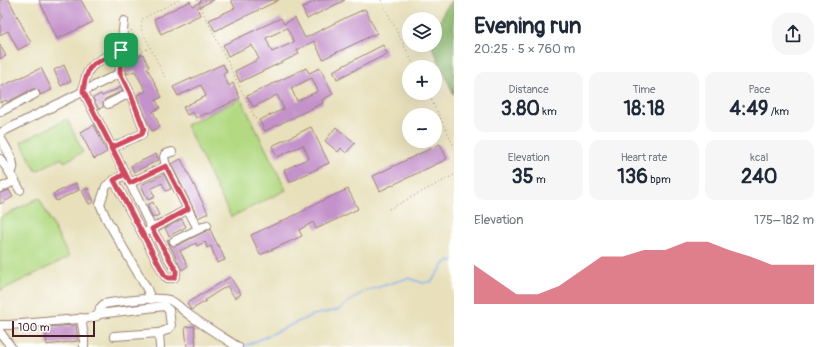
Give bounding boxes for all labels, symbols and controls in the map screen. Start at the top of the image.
map controls [402,12,442,148]
button: layers [402,12,442,52]
text: Evening run [474,12,582,40]
button: share [772,13,814,55]
pin [104,33,138,67]
icon: arrive [110,39,132,61]
text: 20:25 · 5 × 760 m [474,41,575,57]
button: + [402,60,442,100]
text: Distance [509,83,549,96]
text: Time [632,83,655,96]
text: Pace [748,83,770,96]
text: 3.80 [501,96,540,121]
text: 18:18 [623,96,665,121]
text: 4:49 [730,96,768,121]
text: km [540,105,557,118]
text: /km [768,105,789,118]
button: − [402,108,442,148]
text: Elevation [508,151,550,164]
text: Heart rate [621,151,667,164]
text: kcal [750,151,768,164]
text: 35 [512,164,534,189]
text: 136 [617,164,648,189]
text: 240 [741,164,778,189]
text: m [534,173,546,186]
text: bpm [648,173,671,186]
text: Elevation [474,212,524,228]
text: 175–182 m [754,212,814,228]
scale bar [12,319,95,338]
text: 100 m [18,321,49,334]

